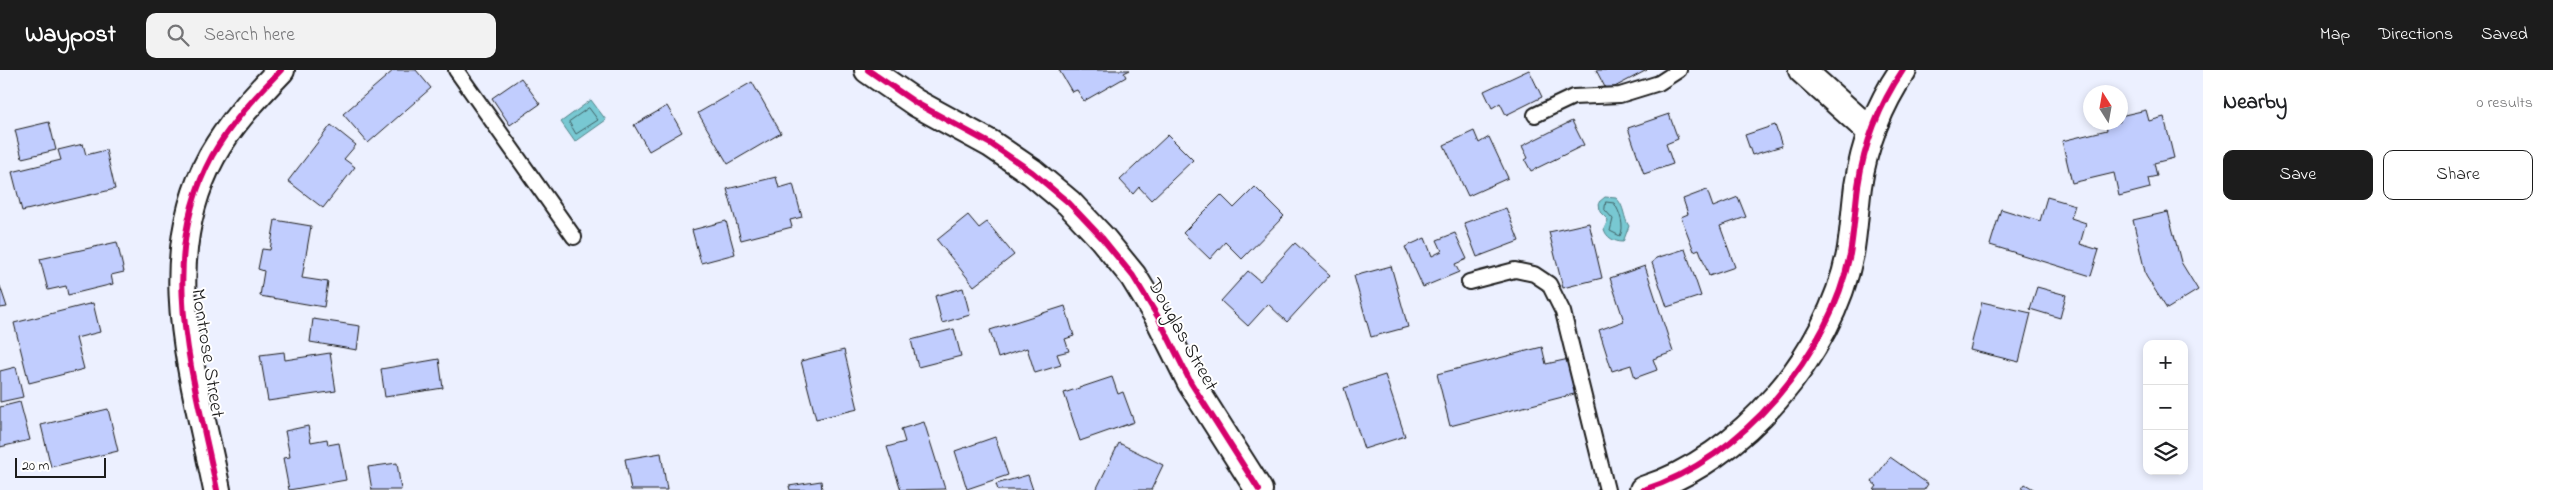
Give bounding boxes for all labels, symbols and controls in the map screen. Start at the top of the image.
search box [146,13,496,58]
text: Waypost [25,18,116,53]
icon: search [164,21,192,49]
text: Search here [204,22,295,49]
text: Map [2320,22,2350,48]
text: Directions [2378,22,2453,48]
text: Saved [2481,22,2528,48]
north arrow [2083,85,2128,130]
text: Nearby [2223,88,2287,118]
text: 0 results [2477,91,2533,115]
button: Save [2223,150,2373,200]
button: Share [2383,150,2533,200]
street label: Douglas Street [1138,273,1225,397]
street label: Montrose Street [182,287,231,420]
map controls [2143,340,2188,475]
button: + [2143,340,2188,385]
button: − [2143,385,2188,430]
button: layers [2143,430,2188,475]
scale bar [15,455,106,478]
text: 20 m [22,456,49,477]

